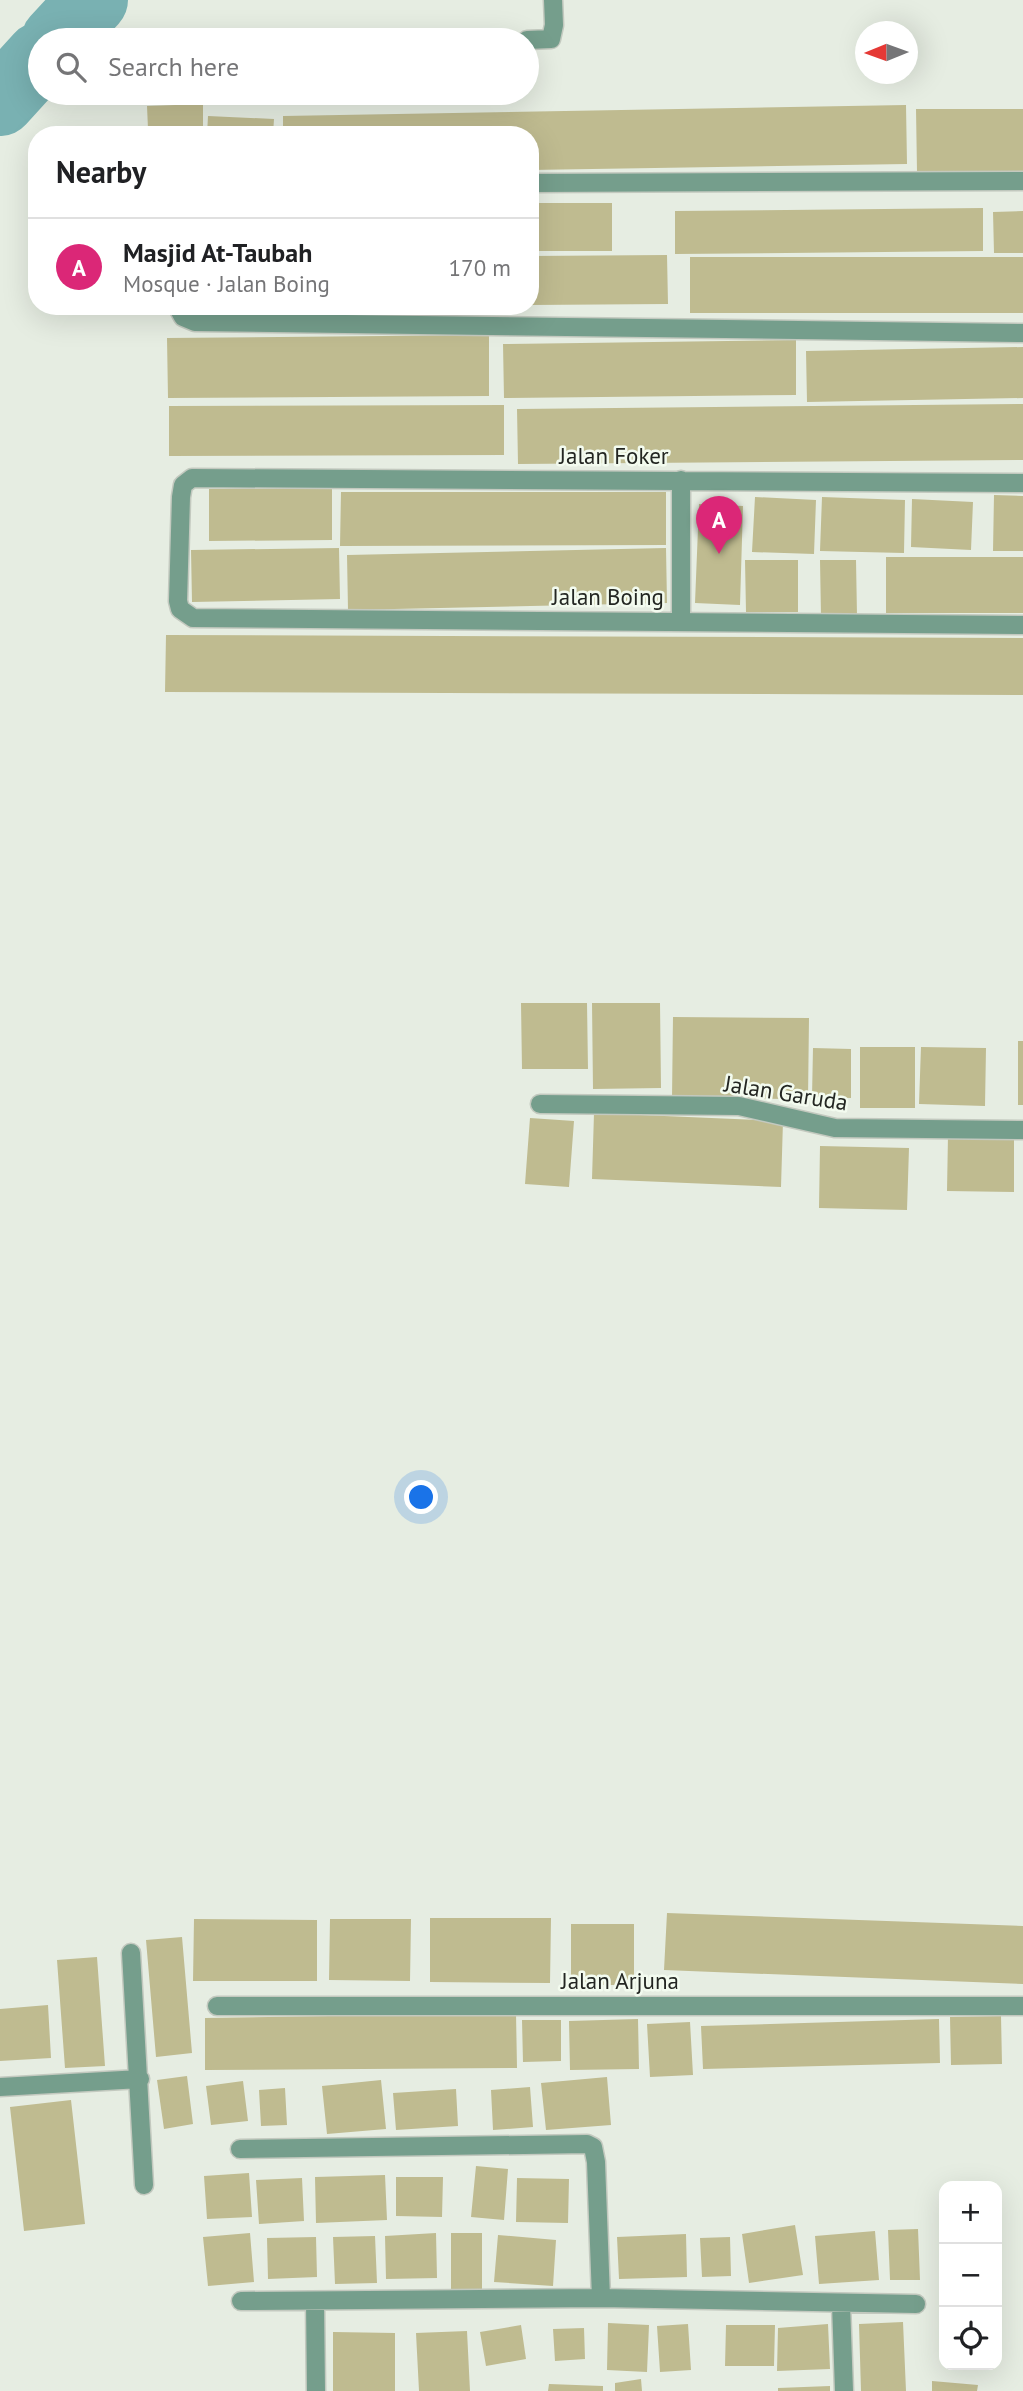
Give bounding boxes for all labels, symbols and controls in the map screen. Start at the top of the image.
north arrow [855,21,918,84]
search box [28,28,539,105]
icon: search [52,48,90,86]
text: Search here [108,50,239,83]
text: Nearby [56,152,146,191]
text: Masjid At-Taubah [123,236,312,269]
text: A [72,253,86,282]
text: 170 m [449,253,511,282]
text: Mosque · Jalan Boing [123,269,330,298]
street label: Jalan Foker [558,441,669,470]
pin: A [696,496,742,554]
street label: Jalan Boing [551,582,664,611]
street label: Jalan Garuda [721,1068,850,1117]
your location [404,1480,438,1514]
street label: Jalan Arjuna [560,1966,679,1995]
map controls [939,2181,1002,2370]
button: + [939,2181,1002,2244]
button: − [939,2244,1002,2307]
button: locate [939,2307,1002,2370]

